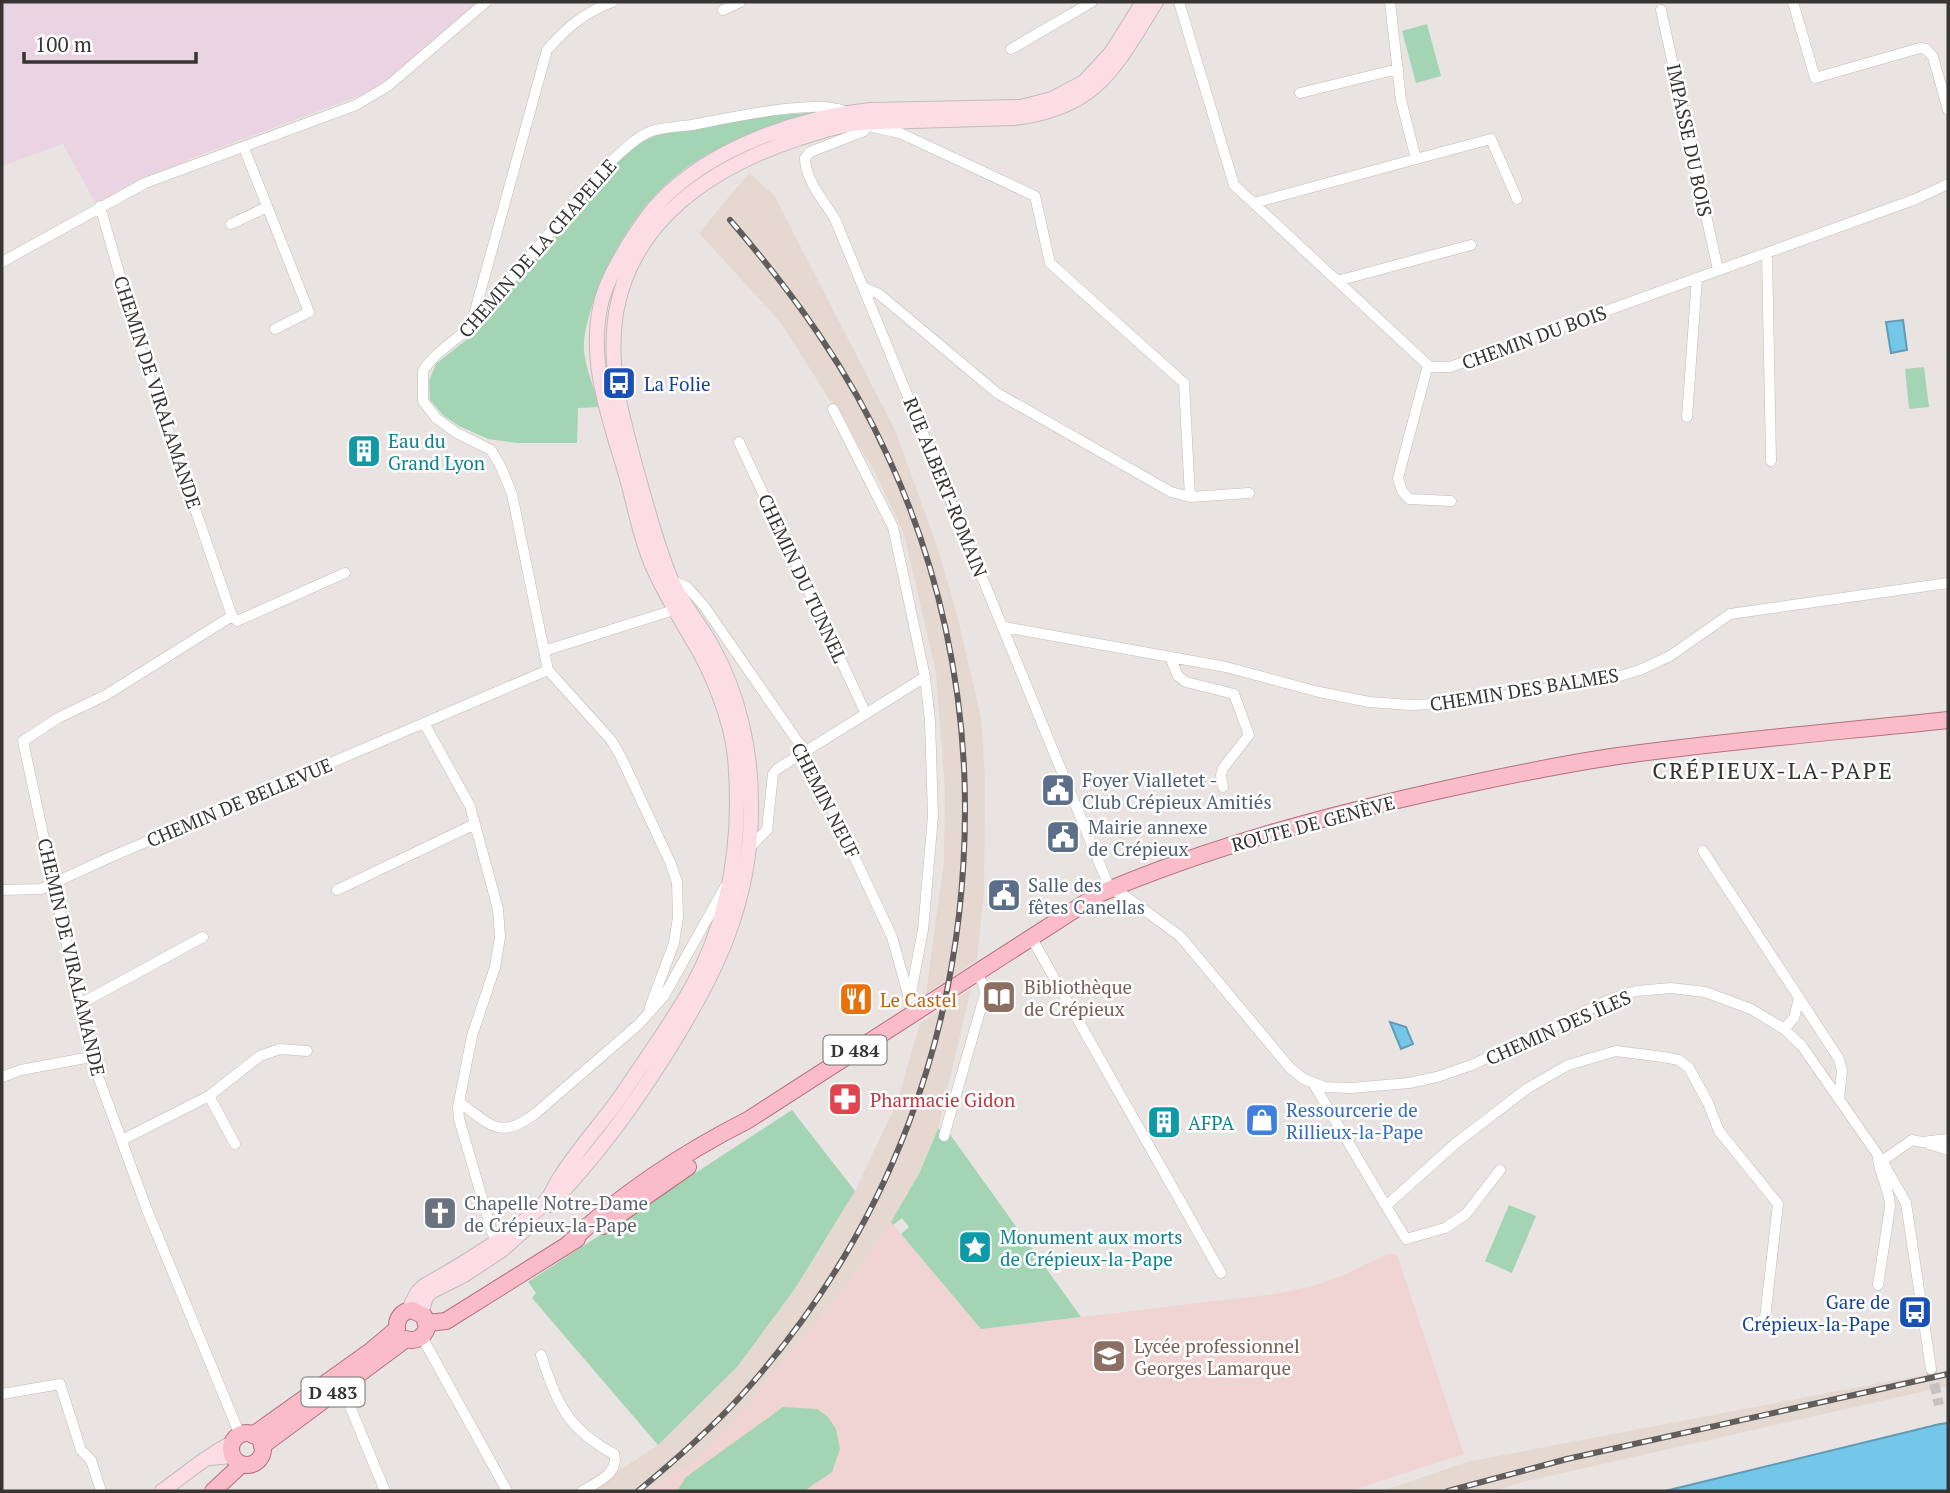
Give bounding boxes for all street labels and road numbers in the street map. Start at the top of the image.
street label: IMPASSE DU BOIS [1662,61,1718,219]
street label: CHEMIN DE LA CHAPELLE [452,153,622,343]
street label: CHEMIN DE VIRALAMANDE [108,272,208,512]
street label: CHEMIN DU BOIS [1458,299,1610,375]
street label: RUE ALBERT-ROMAIN [898,393,994,581]
street label: CHEMIN DU TUNNEL [753,490,853,667]
street label: CHEMIN DES BALMES [1428,662,1620,716]
street label: CHEMIN NEUF [786,738,866,862]
street label: CHEMIN DE BELLEVUE [142,752,336,852]
street label: ROUTE DE GENÈVE [1229,789,1397,857]
street label: CHEMIN DE VIRALAMANDE [32,836,112,1078]
street label: CHEMIN DES ÎLES [1481,984,1635,1070]
road number: D 484 [824,1036,886,1064]
road number: D 483 [302,1378,364,1406]

